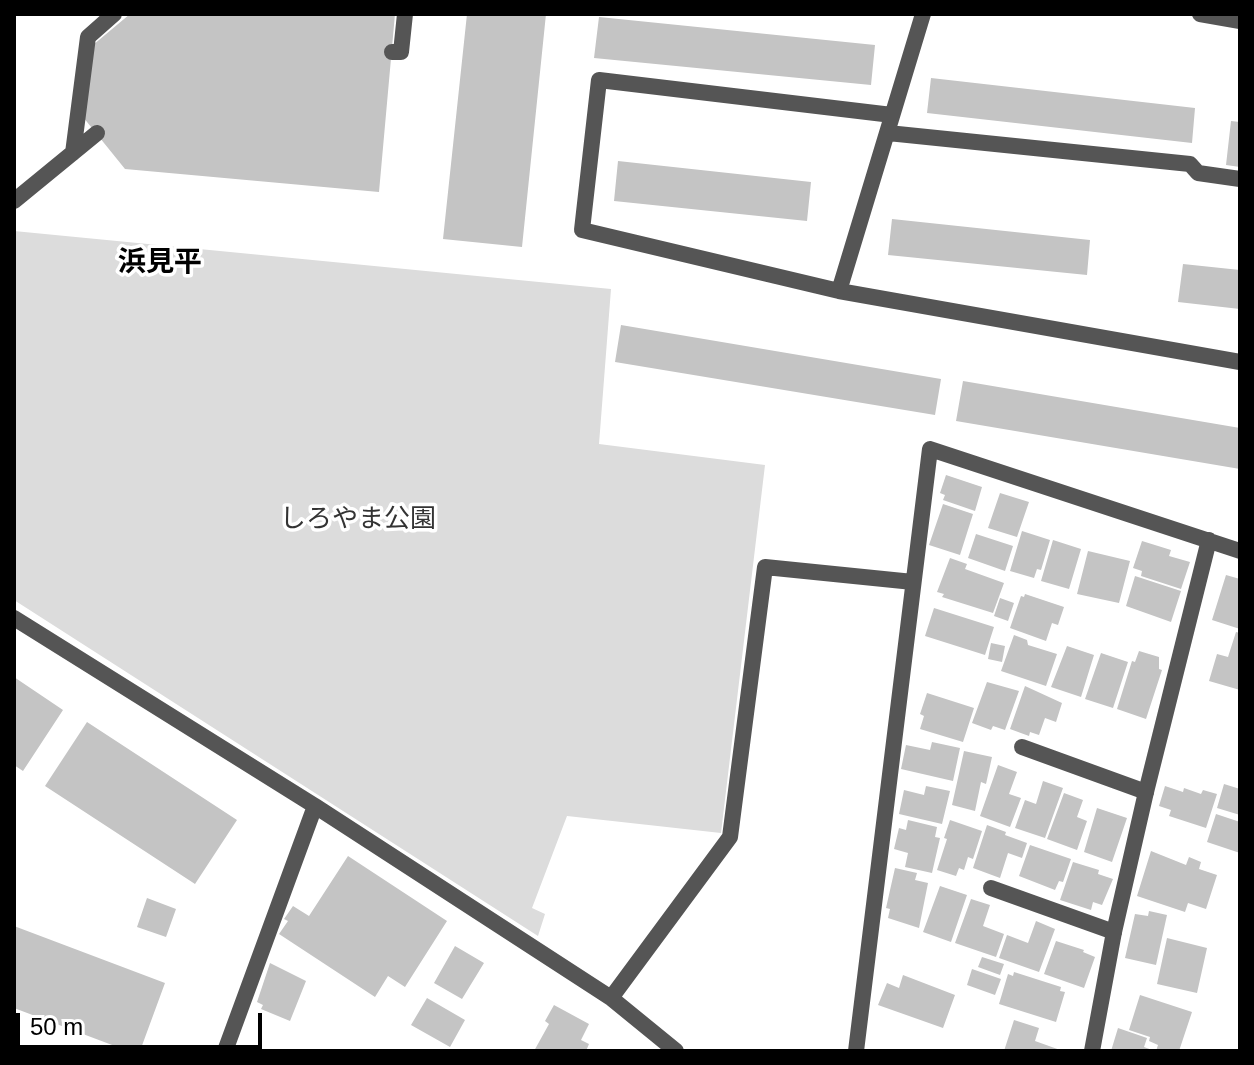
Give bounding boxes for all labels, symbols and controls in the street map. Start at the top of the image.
district label: 浜見平 [118,246,202,280]
park label: しろやま公園 [280,504,436,536]
scale bar [20,997,266,1047]
text: 50 m [30,1013,83,1040]

